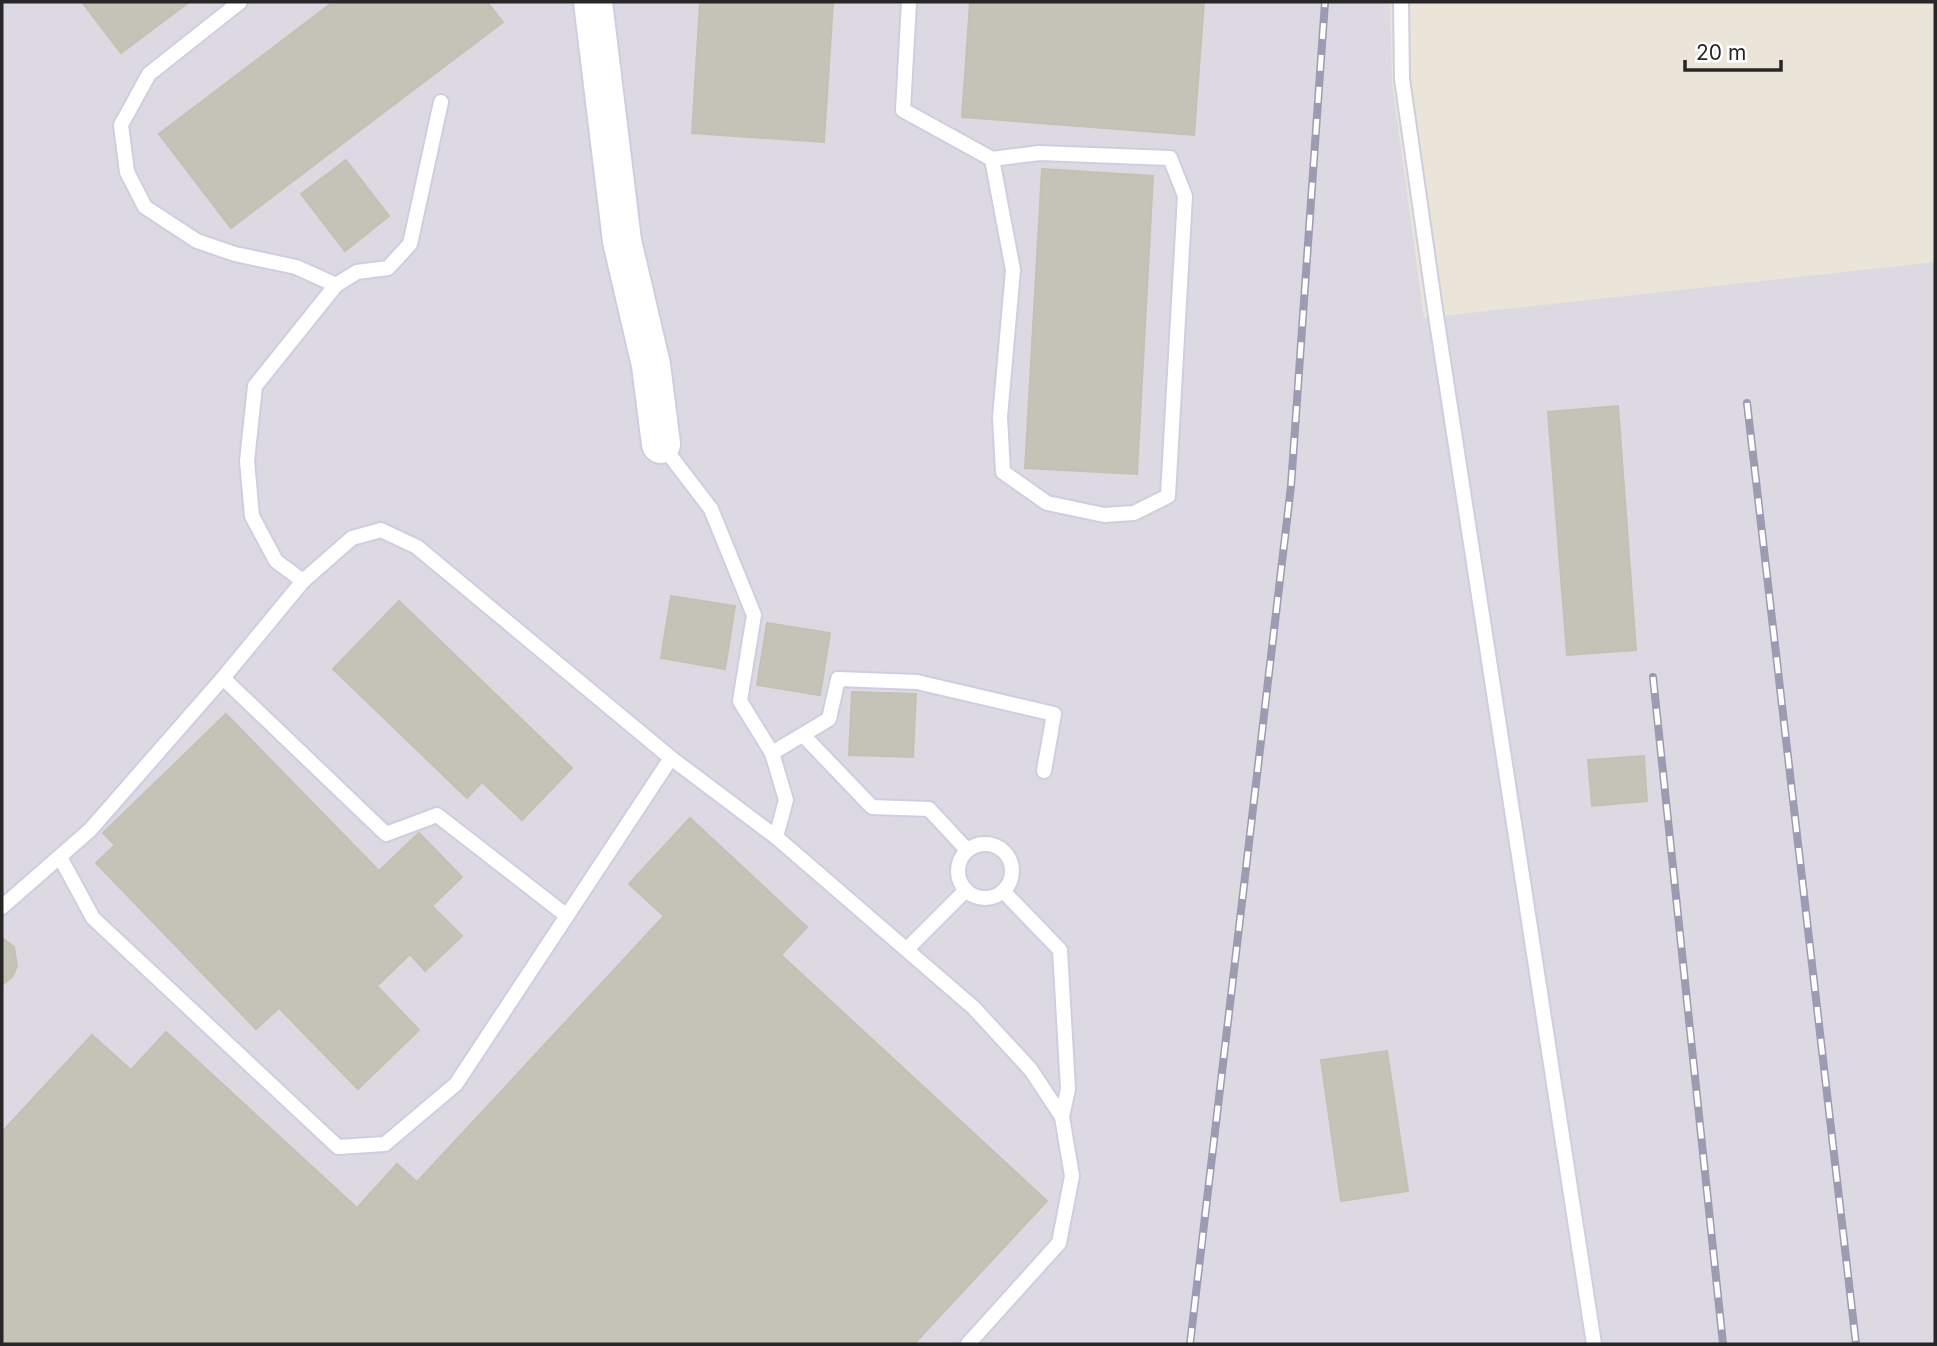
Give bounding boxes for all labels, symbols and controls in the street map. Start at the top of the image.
scale bar [1685,28,1781,72]
text: 20 m [1696,40,1746,65]

